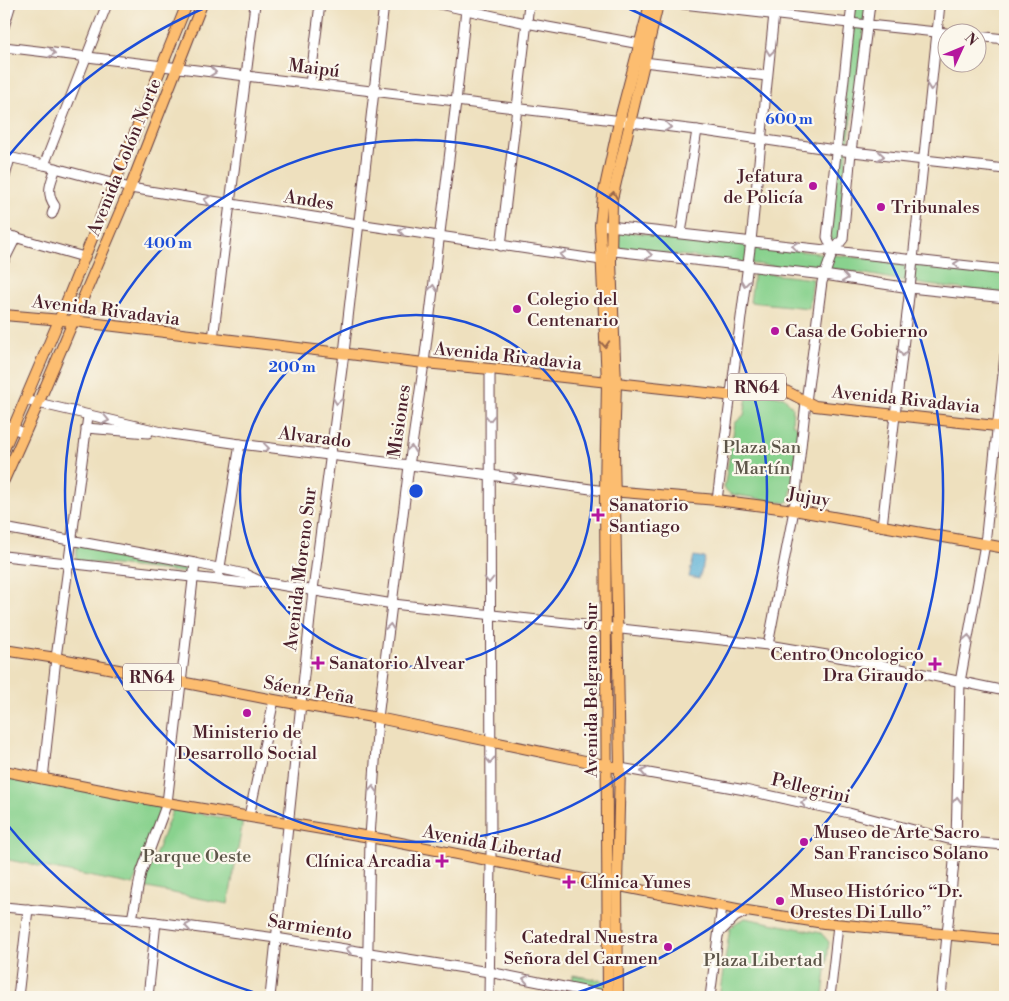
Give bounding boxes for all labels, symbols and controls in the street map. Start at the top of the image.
north arrow [936,22,986,72]
text: N [960,29,981,50]
one-way arrow [48,47,56,58]
one-way arrow [765,48,776,56]
street label: Maipú [287,54,342,83]
one-way arrow [210,66,218,77]
street label: Avenida Colón Norte [82,75,167,240]
one-way arrow [926,83,937,91]
text: 600 m [765,110,813,129]
one-way arrow [664,121,672,132]
one-way arrow [877,150,885,161]
place label: Jefatura de Policía [723,165,804,209]
marker: Jefatura de Policía [807,180,819,192]
street label: Andes [281,185,336,216]
one-way arrow [607,190,618,199]
one-way arrow [203,196,211,206]
place label: Tribunales [891,196,980,219]
marker: Tribunales [875,201,887,213]
one-way arrow [398,227,406,237]
text: 400 m [144,234,192,253]
one-way arrow [791,241,799,252]
one-way arrow [645,249,653,260]
one-way arrow [559,250,567,261]
one-way arrow [953,259,961,270]
one-way arrow [841,273,849,283]
one-way arrow [740,280,751,288]
one-way arrow [427,283,438,291]
place label: Colegio del Centenario [527,288,619,332]
street label: Avenida Rivadavia [30,290,182,331]
marker: Colegio del Centenario [511,303,523,315]
place label: Casa de Gobierno [785,320,928,343]
marker: Casa de Gobierno [769,325,781,337]
street label: Avenida Rivadavia [432,337,584,376]
one-way arrow [600,340,610,348]
one-way arrow [898,349,909,357]
text: 200 m [268,358,316,377]
road number: RN64 [728,374,786,401]
street label: Avenida Rivadavia [830,380,982,419]
street label: Misiones [383,383,416,459]
one-way arrow [332,398,343,406]
one-way arrow [102,414,110,424]
one-way arrow [485,414,495,422]
street label: Alvarado [276,422,353,453]
park label: Plaza San Martín [723,436,801,480]
one-way arrow [262,442,270,453]
one-way arrow [406,444,416,453]
one-way arrow [510,472,518,483]
centre of rings [407,482,425,500]
street label: Jujuy [785,483,832,512]
street label: Avenida Moreno Sur [279,486,322,653]
place label: Sanatorio Santiago [609,494,689,538]
marker: Sanatorio Santiago [591,508,605,522]
one-way arrow [484,576,495,584]
street label: Avenida Belgrano Sur [580,602,603,779]
one-way arrow [384,623,395,631]
one-way arrow [963,633,973,642]
place label: Centro Oncologico Dra Giraudo [770,643,924,687]
place label: Sanatorio Alvear [329,652,465,675]
marker: Sanatorio Alvear [311,656,325,670]
marker: Centro Oncologico Dra Giraudo [928,657,942,671]
road number: RN64 [123,664,181,690]
street label: Sáenz Peña [262,671,357,710]
marker: Ministerio de Desarrollo Social [241,707,253,719]
place label: Ministerio de Desarrollo Social [177,721,318,765]
one-way arrow [485,756,495,764]
one-way arrow [640,768,649,778]
street label: Pellegrini [769,768,853,809]
one-way arrow [368,785,379,793]
one-way arrow [952,795,962,803]
one-way arrow [799,798,808,809]
street label: Avenida Libertad [420,820,564,869]
place label: Museo de Arte Sacro San Francisco Solano [814,821,989,865]
marker: Museo de Arte Sacro San Francisco Solano [798,836,810,848]
park label: Parque Oeste [143,845,251,868]
place label: Clínica Arcadia [305,850,432,873]
marker: Clínica Arcadia [435,854,449,868]
place label: Clínica Yunes [580,871,691,894]
marker: Clínica Yunes [562,875,576,889]
place label: Museo Histórico “Dr. Orestes Di Lullo” [790,880,963,924]
marker: Museo Histórico “Dr. Orestes Di Lullo” [774,895,786,907]
street label: Sarmiento [266,909,354,946]
one-way arrow [184,921,192,932]
place label: Catedral Nuestra Señora del Carmen [504,926,659,970]
marker: Catedral Nuestra Señora del Carmen [662,941,674,953]
one-way arrow [344,945,353,955]
park label: Plaza Libertad [703,949,824,972]
one-way arrow [522,974,531,985]

